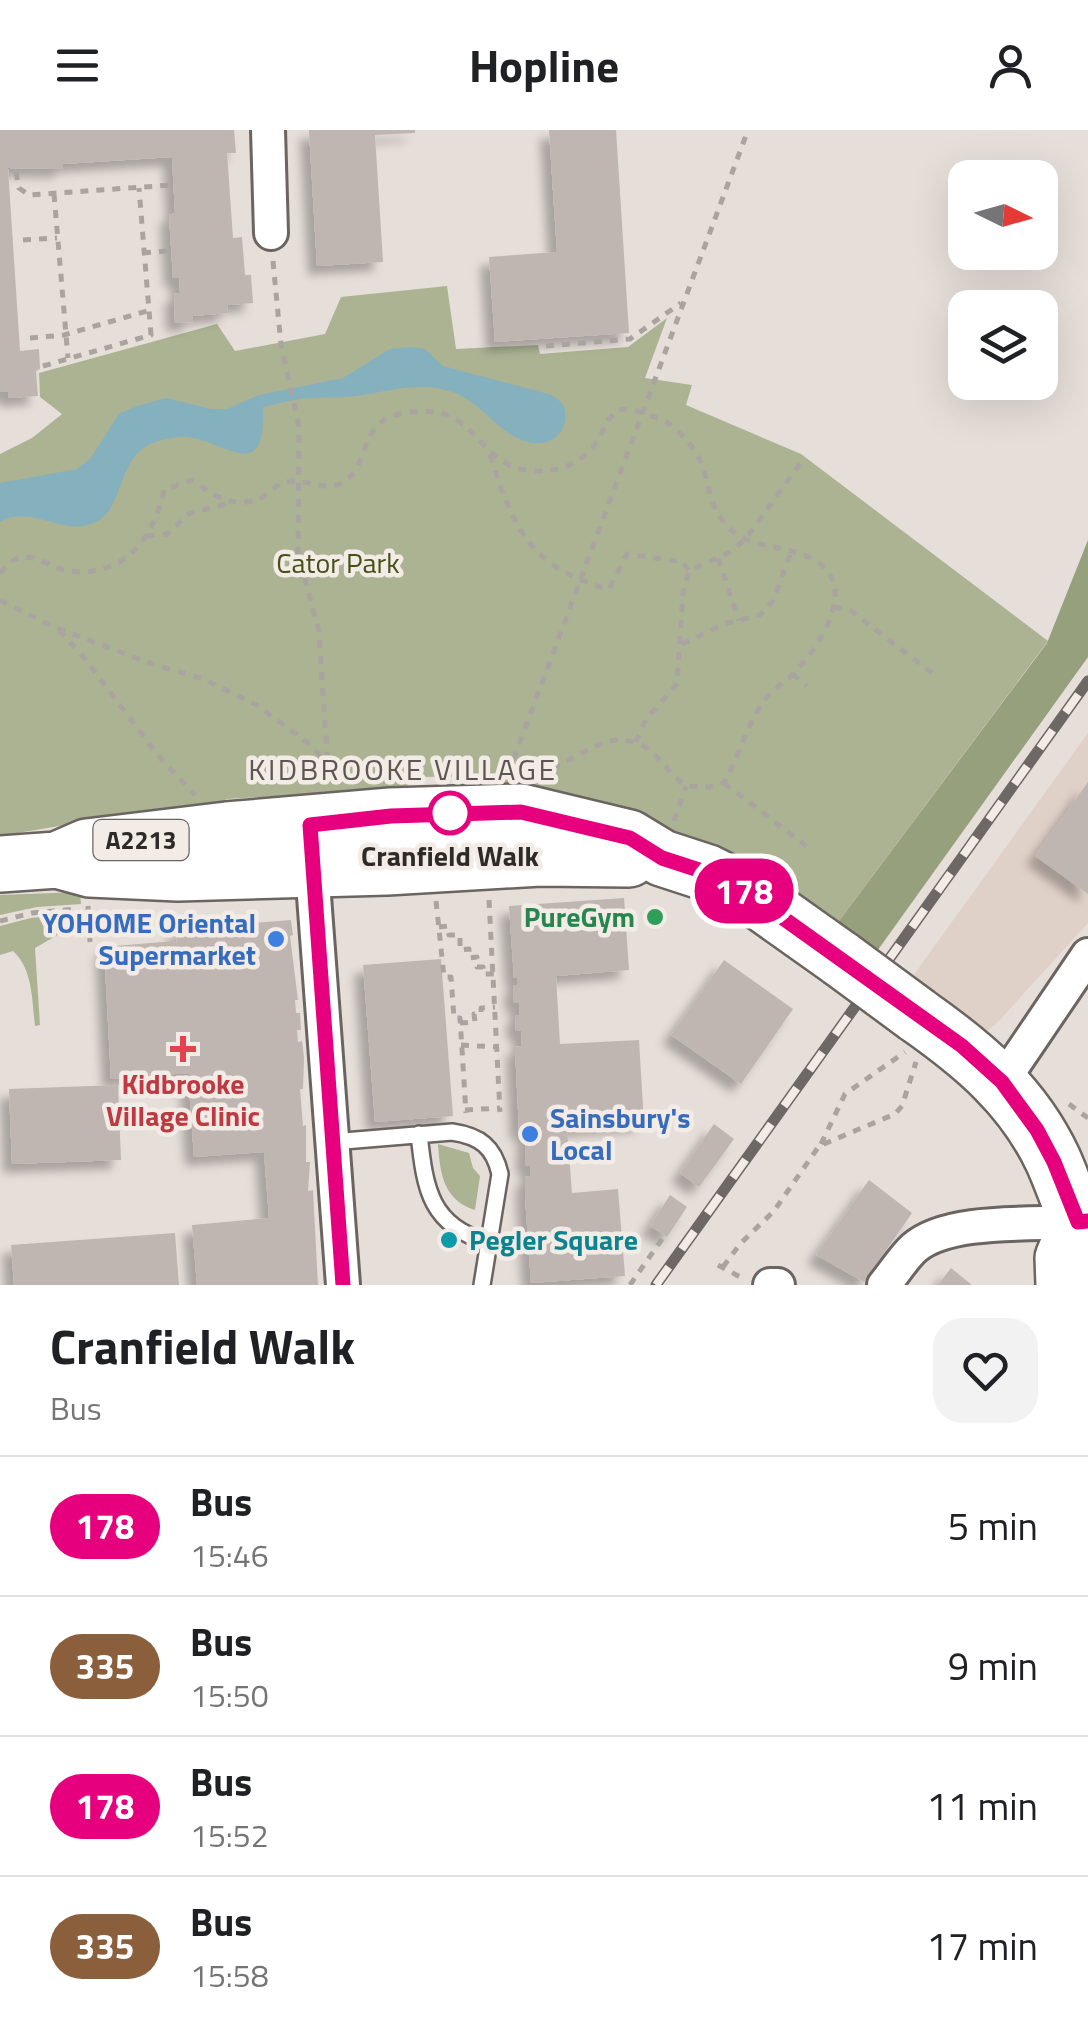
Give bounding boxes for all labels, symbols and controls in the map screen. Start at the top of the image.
text: Hopline [469,31,619,99]
icon: menu [50,38,105,93]
icon: person [983,38,1038,93]
north arrow [948,160,1058,270]
map controls [948,160,1058,400]
button: layers [948,290,1058,400]
park label: Cator Park [276,541,400,584]
district label: KIDBROOKE VILLAGE [248,746,558,792]
marker: Cranfield Walk [429,792,471,834]
road number: A2213 [94,820,188,860]
place label: Cranfield Walk [361,834,540,877]
line badge: 178 [686,858,802,924]
text: 178 [715,864,773,918]
place label: PureGym [524,895,635,938]
place label: YOHOME Oriental Supermarket [42,901,256,976]
marker: PureGym [644,906,666,928]
marker: YOHOME Oriental Supermarket [265,928,287,950]
marker: Kidbrooke Village Clinic [170,1036,196,1062]
place label: Kidbrooke Village Clinic [106,1062,260,1137]
place label: Sainsbury's Local [550,1096,691,1171]
marker: Sainsbury's Local [519,1123,541,1145]
place label: Pegler Square [469,1218,638,1261]
marker: Pegler Square [438,1229,460,1251]
text: Cranfield Walk [50,1310,355,1383]
button: heart [933,1318,1038,1423]
text: Bus [50,1384,102,1432]
text: Bus [190,1473,252,1531]
text: 5 min [948,1497,1038,1555]
text: 178 [76,1499,134,1553]
text: 15:46 [190,1531,269,1579]
text: Bus [190,1613,252,1671]
text: 9 min [948,1637,1038,1695]
text: 335 [76,1639,134,1693]
text: 15:50 [190,1671,269,1719]
text: Bus [190,1753,252,1811]
text: 11 min [927,1777,1038,1835]
text: 178 [76,1779,134,1833]
text: 15:52 [190,1811,269,1859]
text: Bus [190,1893,252,1951]
text: 17 min [927,1917,1038,1975]
text: 335 [76,1919,134,1973]
text: 15:58 [190,1951,269,1999]

